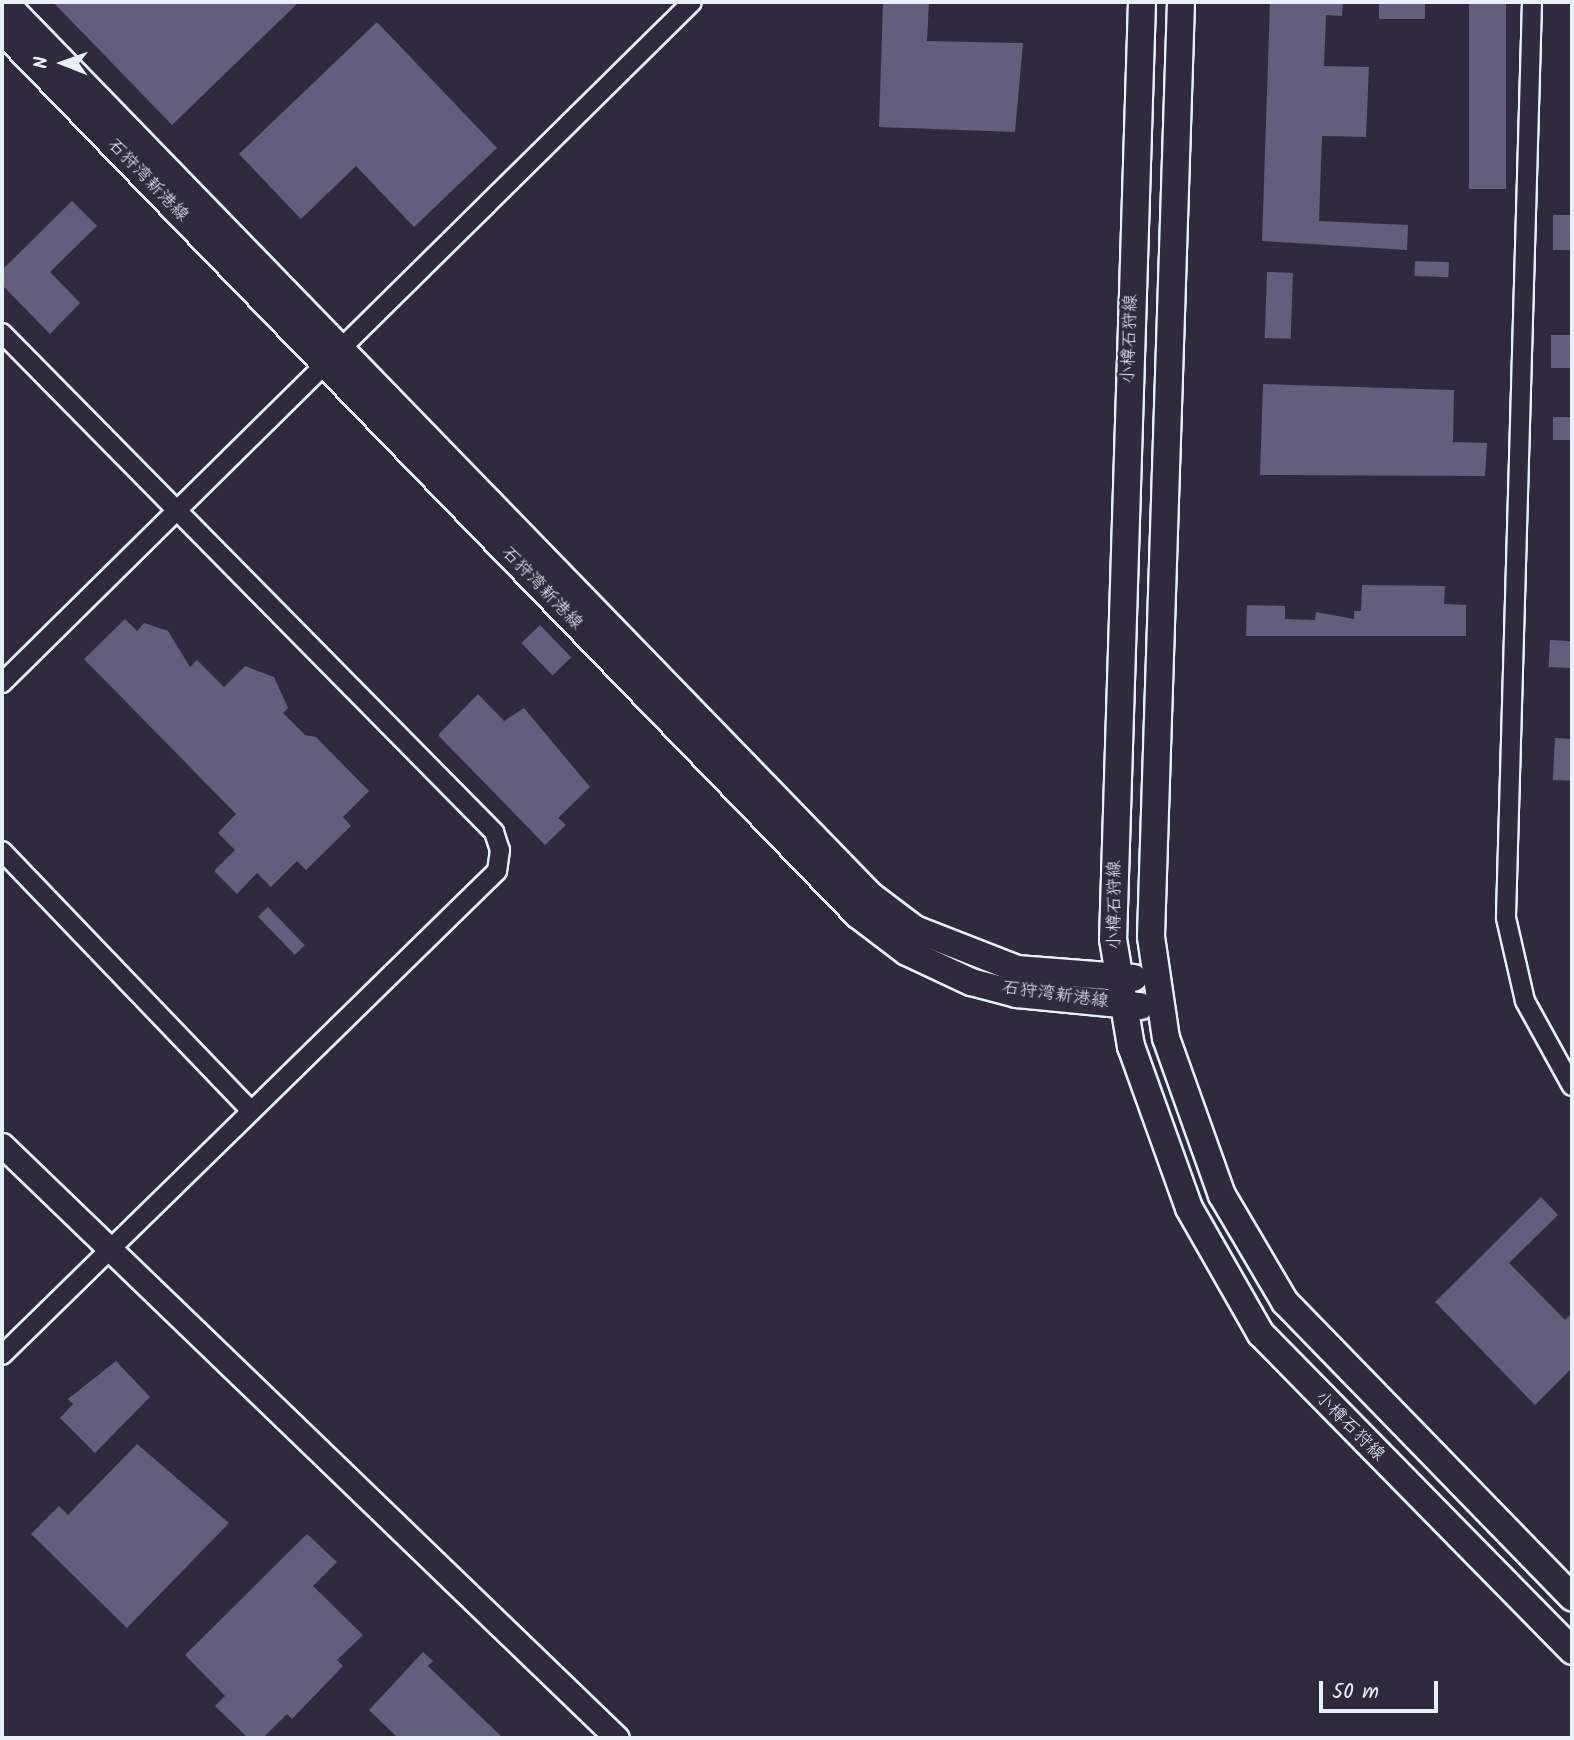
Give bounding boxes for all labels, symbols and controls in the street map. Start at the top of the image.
north arrow [28,28,98,98]
text: N [27,56,57,69]
street label: 石狩湾新港線 [102,135,192,227]
street label: 小樽石狩線 [1119,294,1143,384]
street label: 石狩湾新港線 [496,543,586,635]
street label: 小樽石狩線 [1105,860,1127,950]
street label: 石狩湾新港線 [1000,978,1110,1014]
street label: 小樽石狩線 [1310,1388,1388,1466]
scale bar [1322,1666,1441,1710]
text: 50 m [1332,1676,1379,1709]

